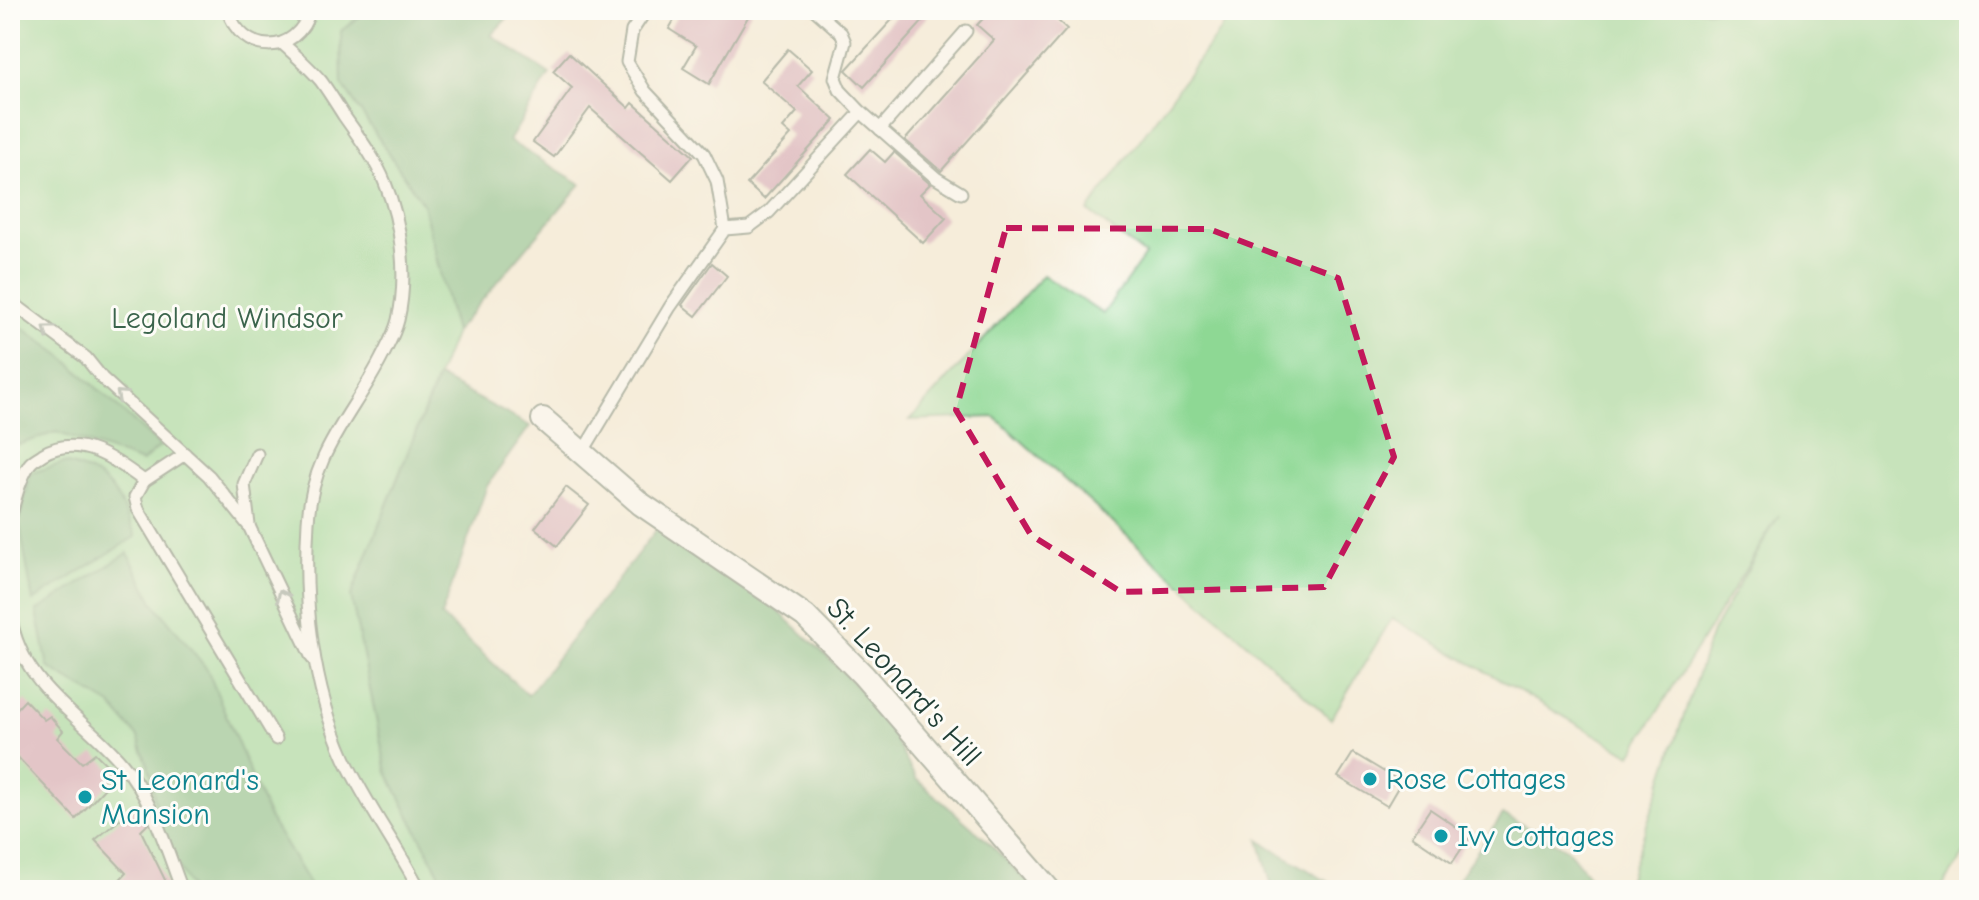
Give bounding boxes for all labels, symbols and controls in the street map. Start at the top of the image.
park label: Legoland Windsor [111,301,343,336]
one-way arrow [42,325,57,339]
one-way arrow [116,391,131,405]
one-way arrow [276,589,292,604]
street label: St. Leonard's Hill [819,591,989,773]
place label: Rose Cottages [1386,762,1566,797]
place label: St Leonard's Mansion [101,763,259,832]
marker: Rose Cottages [1361,770,1379,788]
marker: St Leonard's Mansion [76,788,94,806]
place label: Ivy Cottages [1457,819,1614,854]
marker: Ivy Cottages [1432,827,1450,845]

